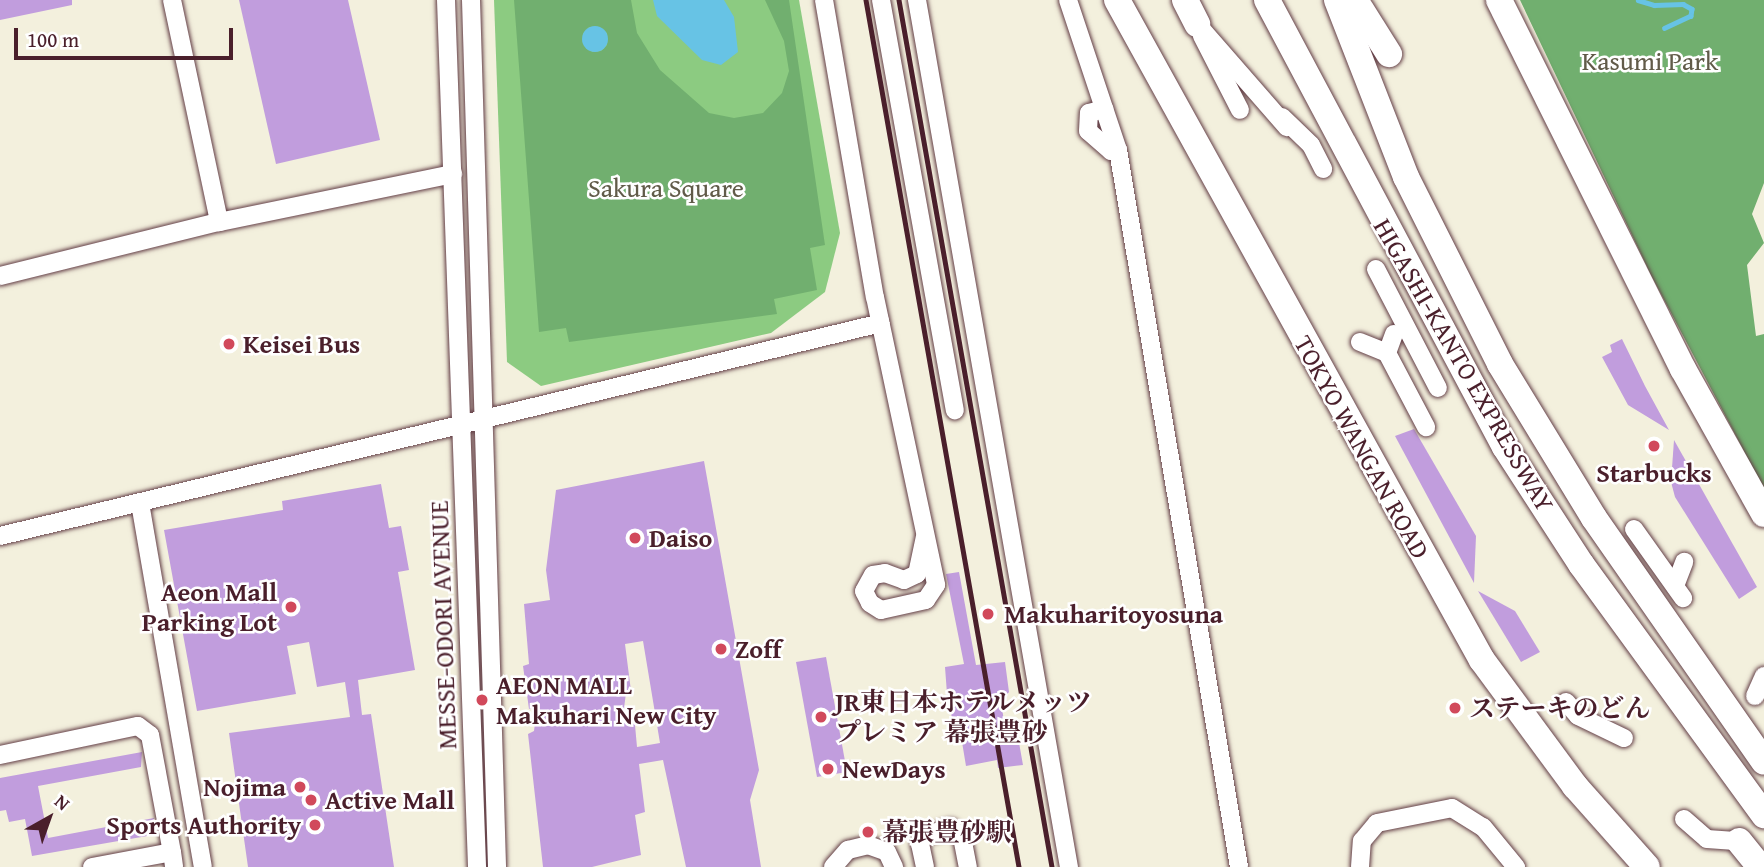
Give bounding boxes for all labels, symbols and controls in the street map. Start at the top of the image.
scale bar [18,14,236,58]
text: 100 m [27,24,79,55]
park label: Kasumi Park [1582,45,1718,77]
park label: Sakura Square [588,172,744,204]
street label: HIGASHI-KANTO EXPRESSWAY [1367,213,1561,517]
place label: Keisei Bus [243,328,360,360]
street label: TOKYO WANGAN ROAD [1288,330,1436,564]
marker: Keisei Bus [221,336,237,352]
marker: Starbucks [1646,438,1662,454]
place label: Starbucks [1596,457,1712,489]
street label: MESSE-ODORI AVENUE [423,500,463,750]
place label: Daiso [649,522,712,554]
marker: Daiso [627,530,643,546]
place label: Aeon Mall Parking Lot [142,576,277,638]
place label: Makuharitoyosuna [1004,598,1223,630]
marker: Aeon Mall Parking Lot [283,599,299,615]
marker: Makuharitoyosuna [978,604,998,624]
place label: Zoff [735,633,781,665]
marker: Zoff [713,641,729,657]
place label: AEON MALL Makuhari New City [496,669,716,730]
place label: JR東日本ホテルメッツ プレミア 幕張豊砂 [835,686,1094,748]
marker: AEON MALL Makuhari New City [474,692,490,708]
place label: ステーキのどん [1469,692,1651,724]
marker: ステーキのどん [1447,700,1463,716]
marker: JR東日本ホテルメッツ プレミア 幕張豊砂 [813,709,829,725]
place label: NewDays [842,753,946,785]
marker: NewDays [820,761,836,777]
place label: Nojima [203,771,286,803]
marker: Nojima [292,779,308,795]
north arrow [14,783,84,853]
place label: Active Mall [325,784,455,816]
text: N [49,787,76,817]
marker: Active Mall [303,792,319,808]
place label: Sports Authority [106,809,301,841]
place label: 幕張豊砂駅 [882,816,1012,848]
marker: Sports Authority [307,817,323,833]
marker: 幕張豊砂駅 [860,824,876,840]

